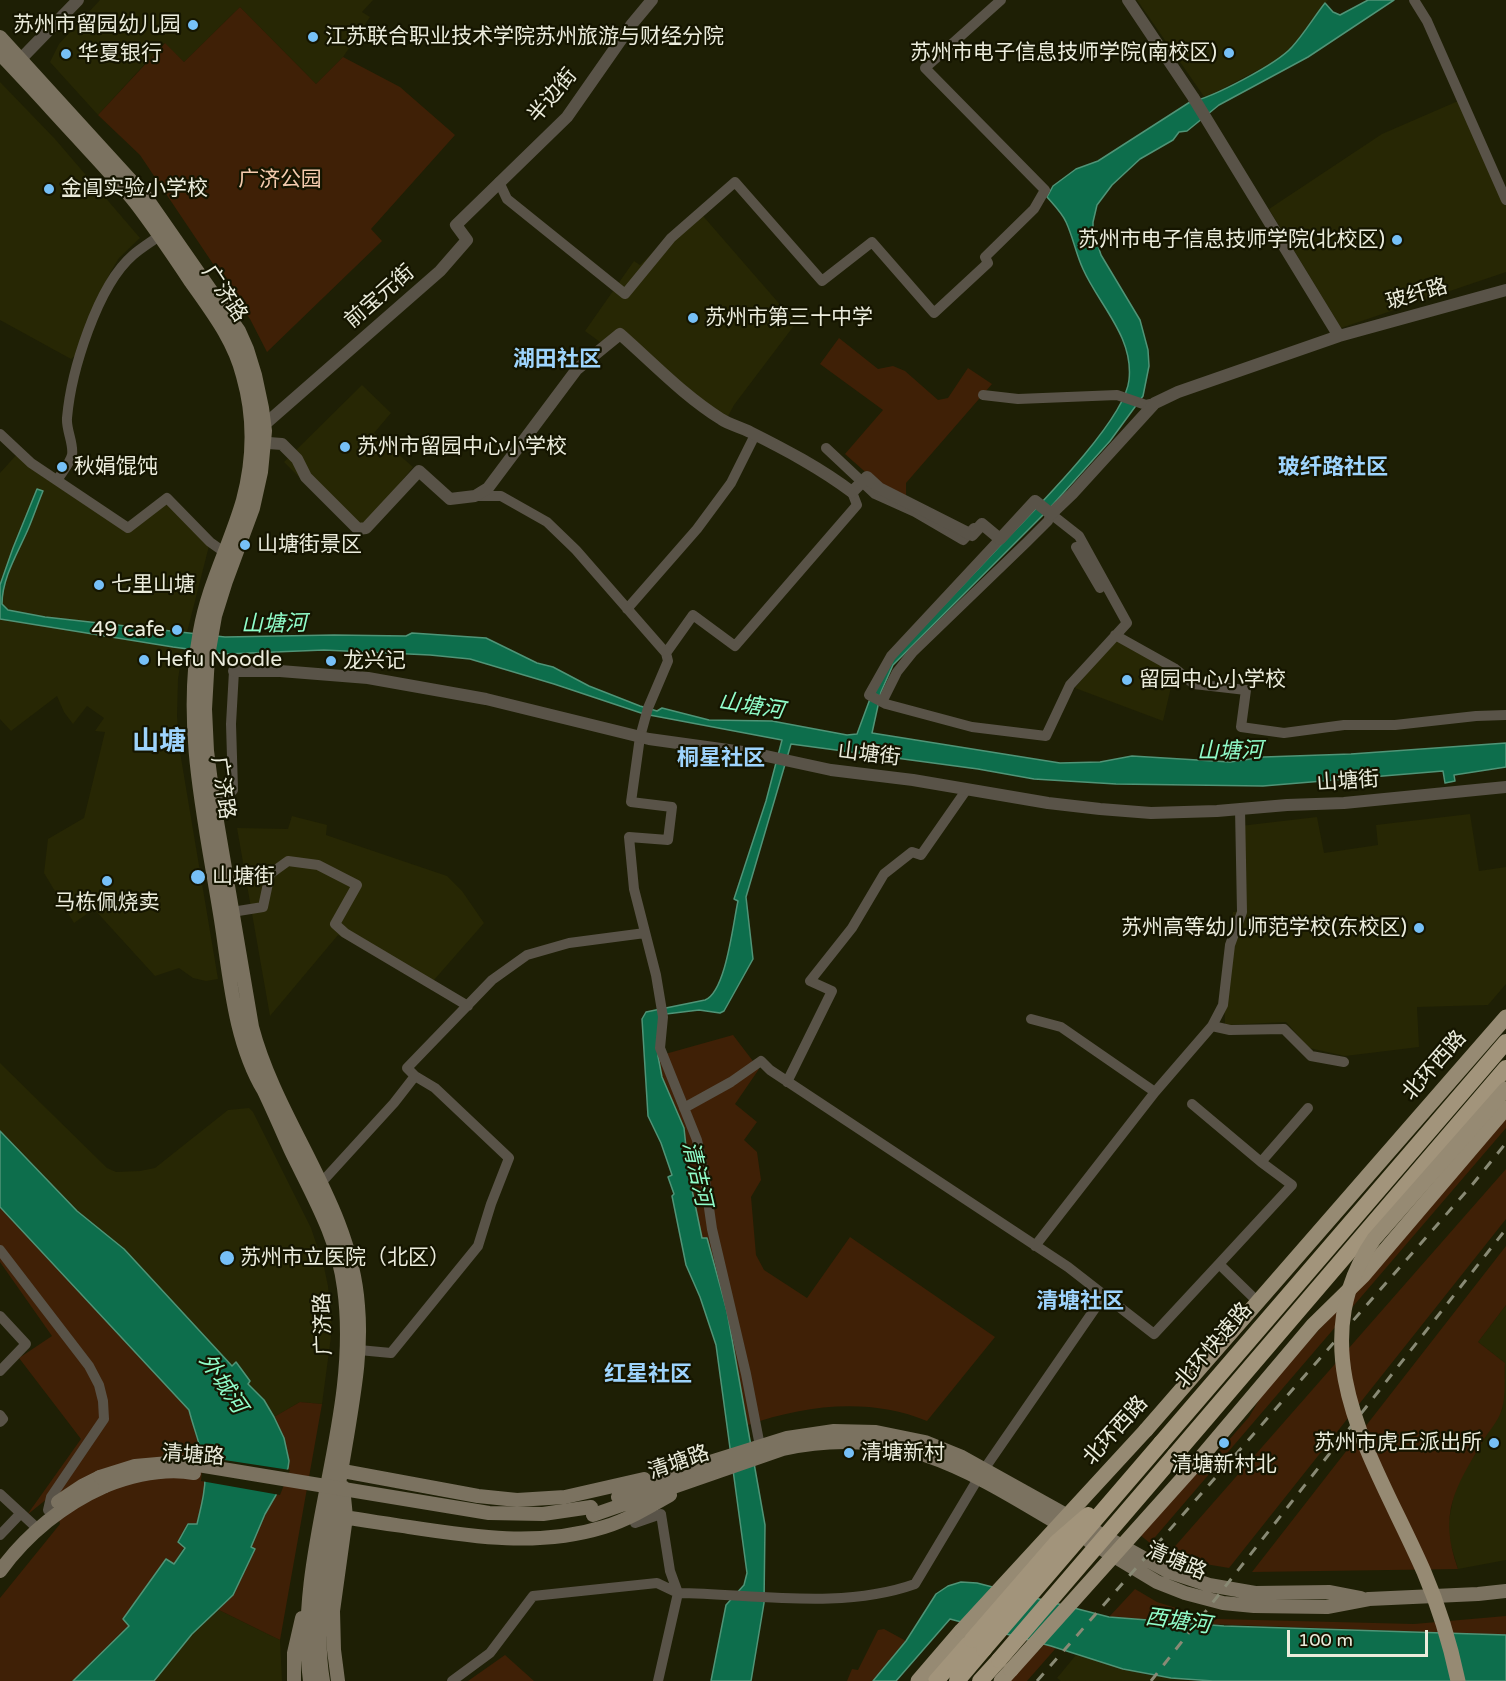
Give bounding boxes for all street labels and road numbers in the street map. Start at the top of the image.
street label: 半边街 [523,64,583,128]
street label: 前宝元街 [340,260,420,334]
street label: 广济路 [196,261,252,327]
street label: 玻纤路 [1383,274,1451,316]
street label: 山塘街 [836,739,902,771]
street label: 广济路 [205,755,239,821]
street label: 山塘街 [1316,767,1380,797]
street label: 北环西路 [1398,1026,1472,1106]
street label: 广济路 [310,1292,338,1356]
street label: 北环快速路 [1170,1298,1258,1394]
street label: 北环西路 [1079,1391,1153,1471]
street label: 清塘路 [161,1441,225,1471]
street label: 清塘路 [645,1441,713,1485]
street label: 清塘路 [1142,1538,1210,1586]

